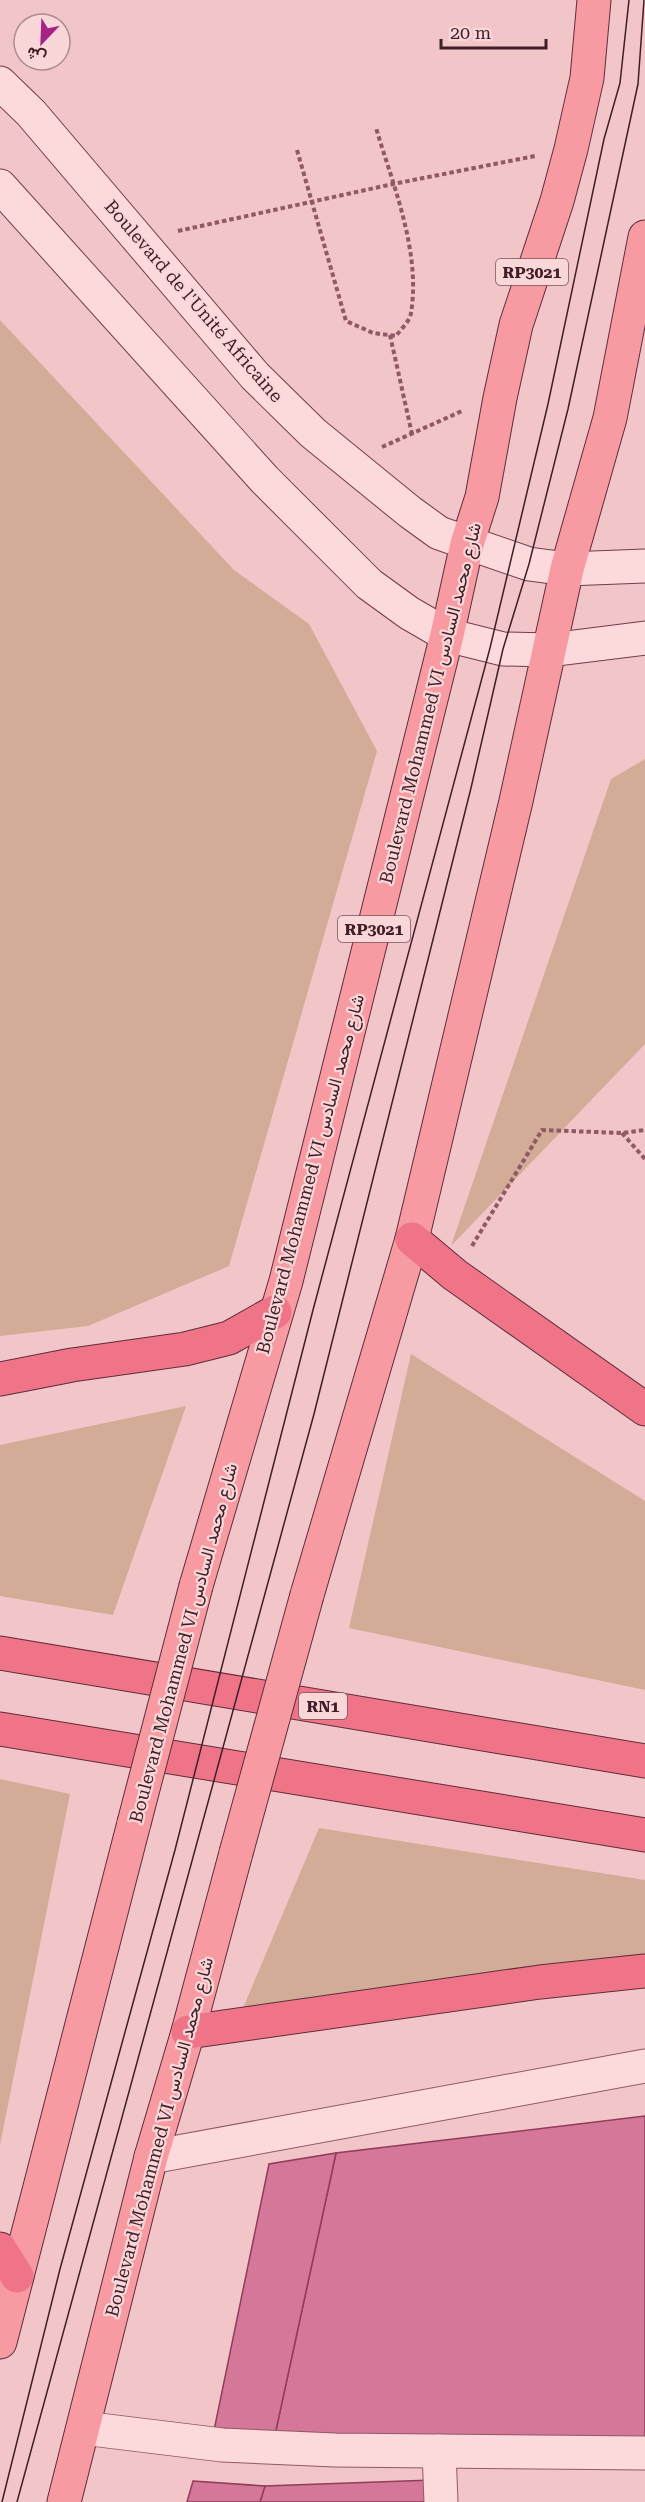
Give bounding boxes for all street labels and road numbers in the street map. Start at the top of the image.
street label: Boulevard de l'Unité Africaine [101,196,288,406]
road number: RP3021 [496,259,568,285]
street label: Boulevard Mohammed VI شارع محمد السادس [375,520,487,886]
road number: RP3021 [338,916,410,942]
street label: Boulevard Mohammed VI شارع محمد السادس [252,992,370,1357]
street label: Boulevard Mohammed VI شارع محمد السادس [125,1461,243,1826]
road number: RN1 [299,1693,347,1719]
street label: Boulevard Mohammed VI شارع محمد السادس [101,1955,219,2320]

